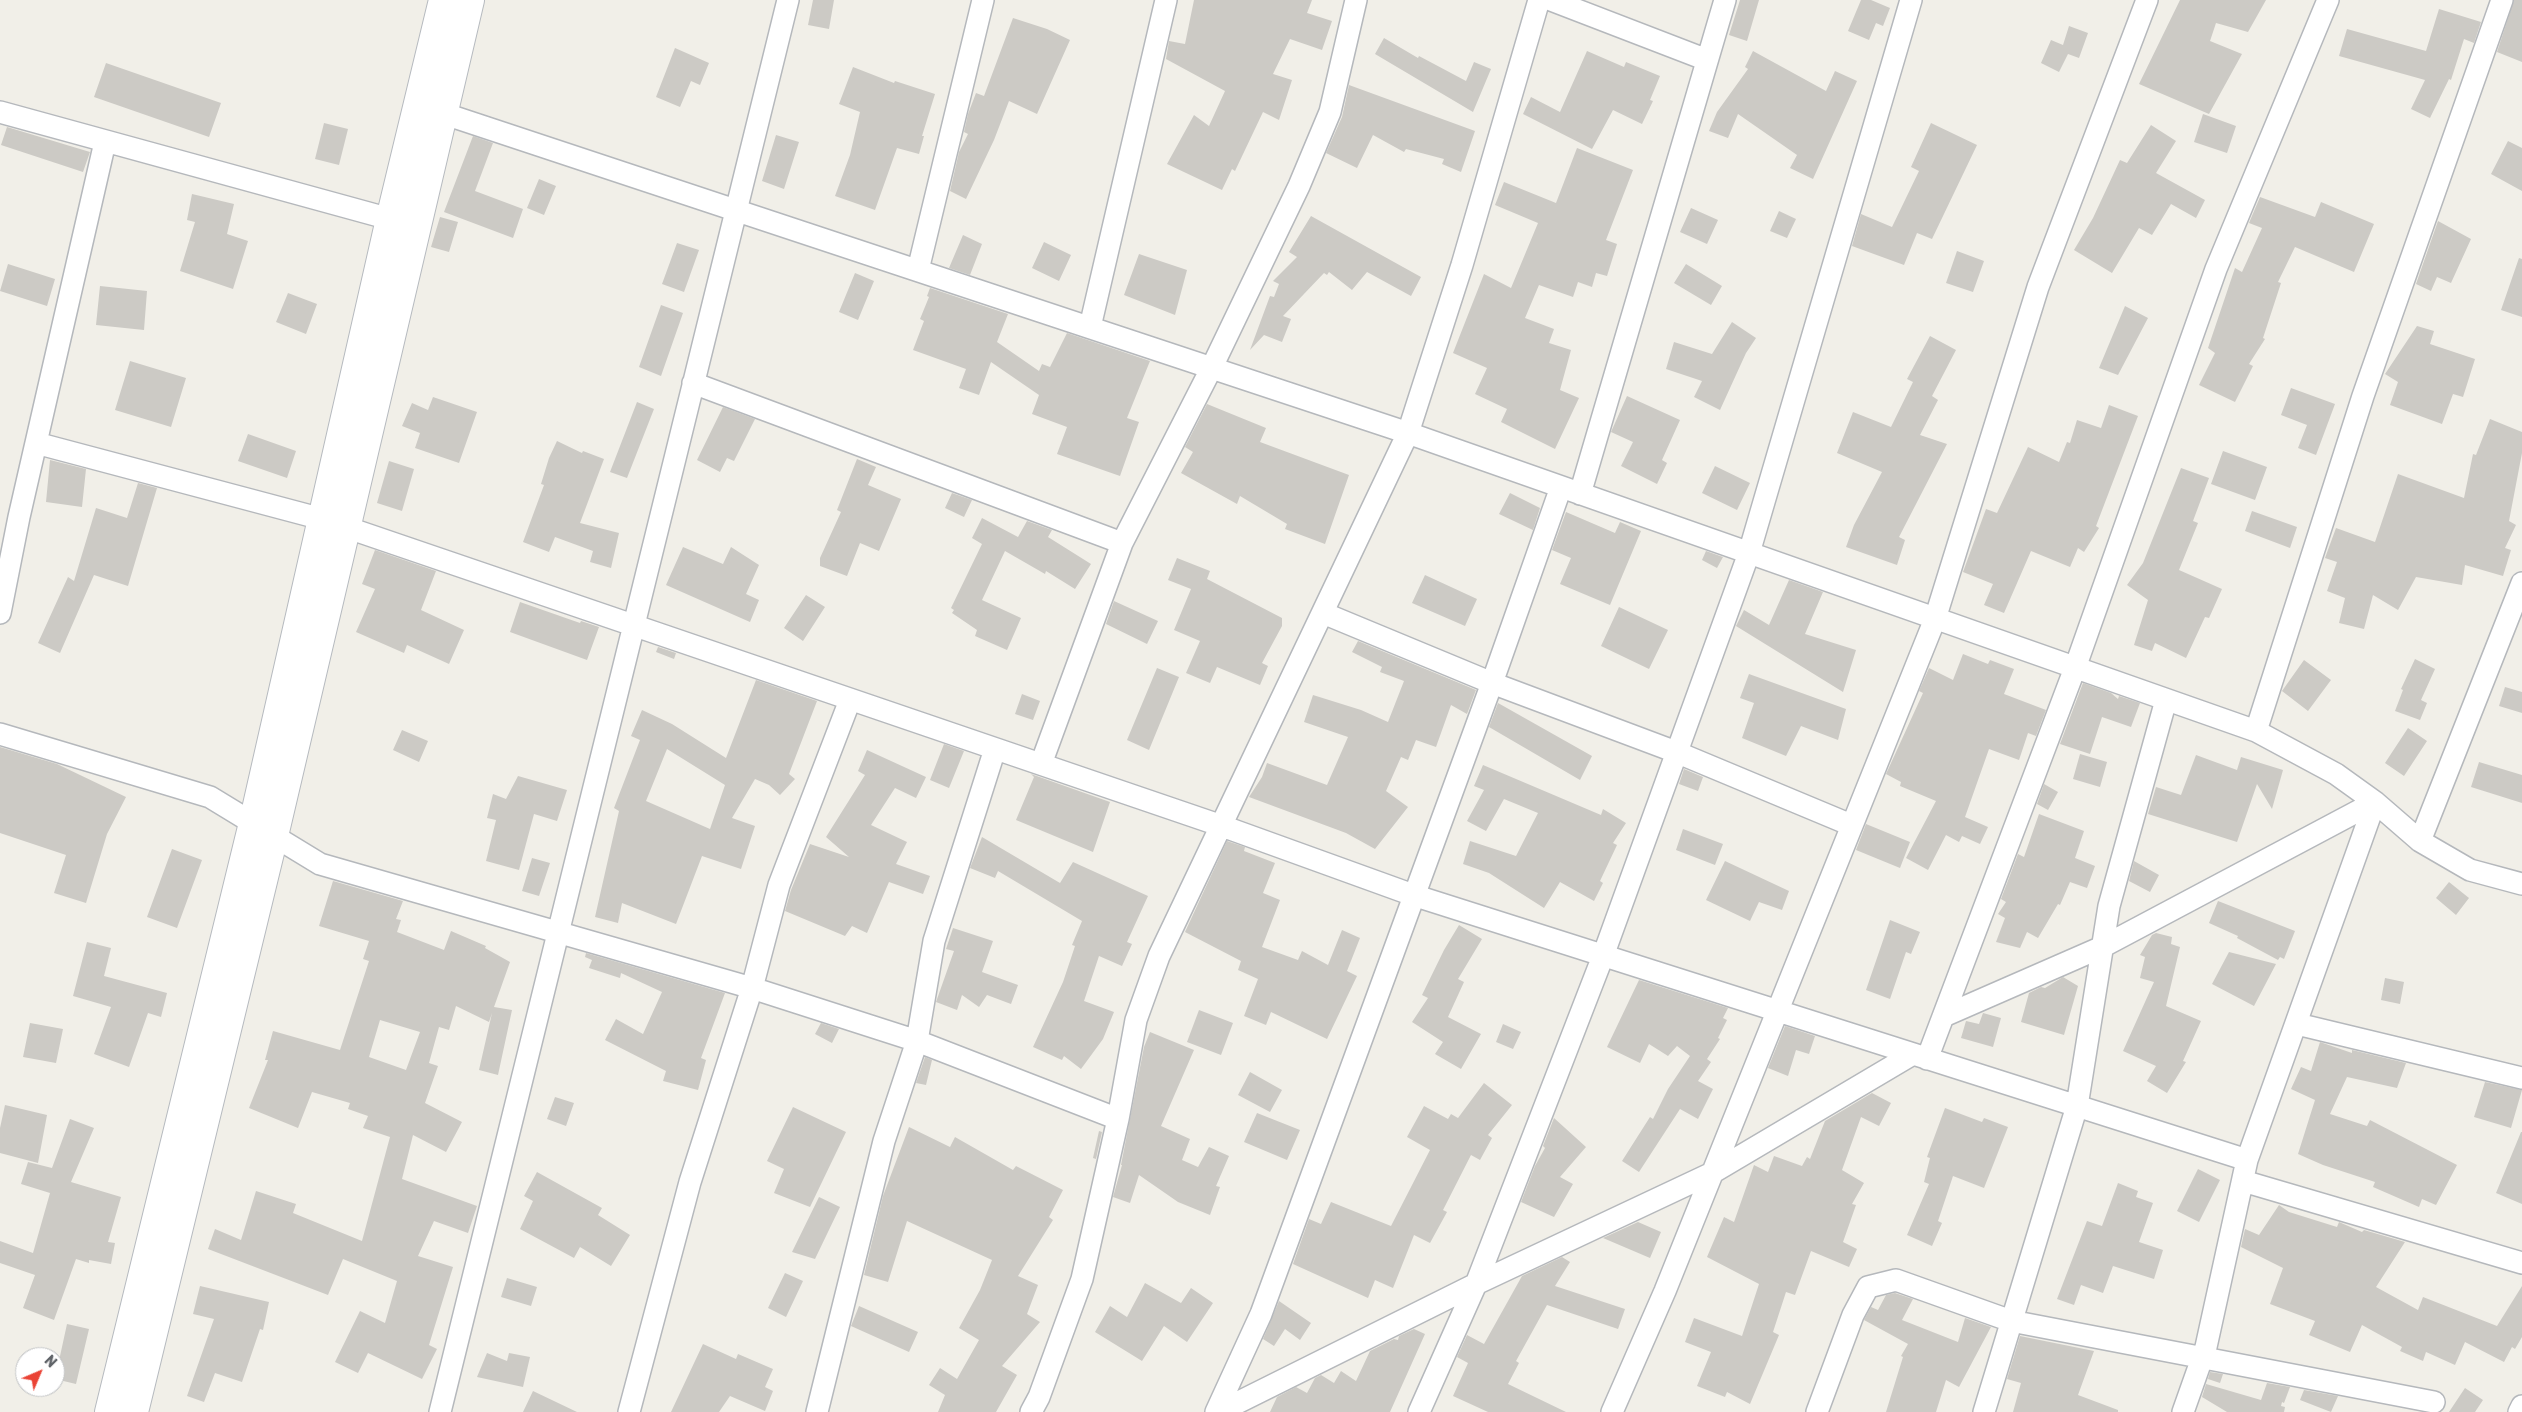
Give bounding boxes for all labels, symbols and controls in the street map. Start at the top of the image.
north arrow [15,1347,65,1397]
text: N [41,1352,60,1371]

